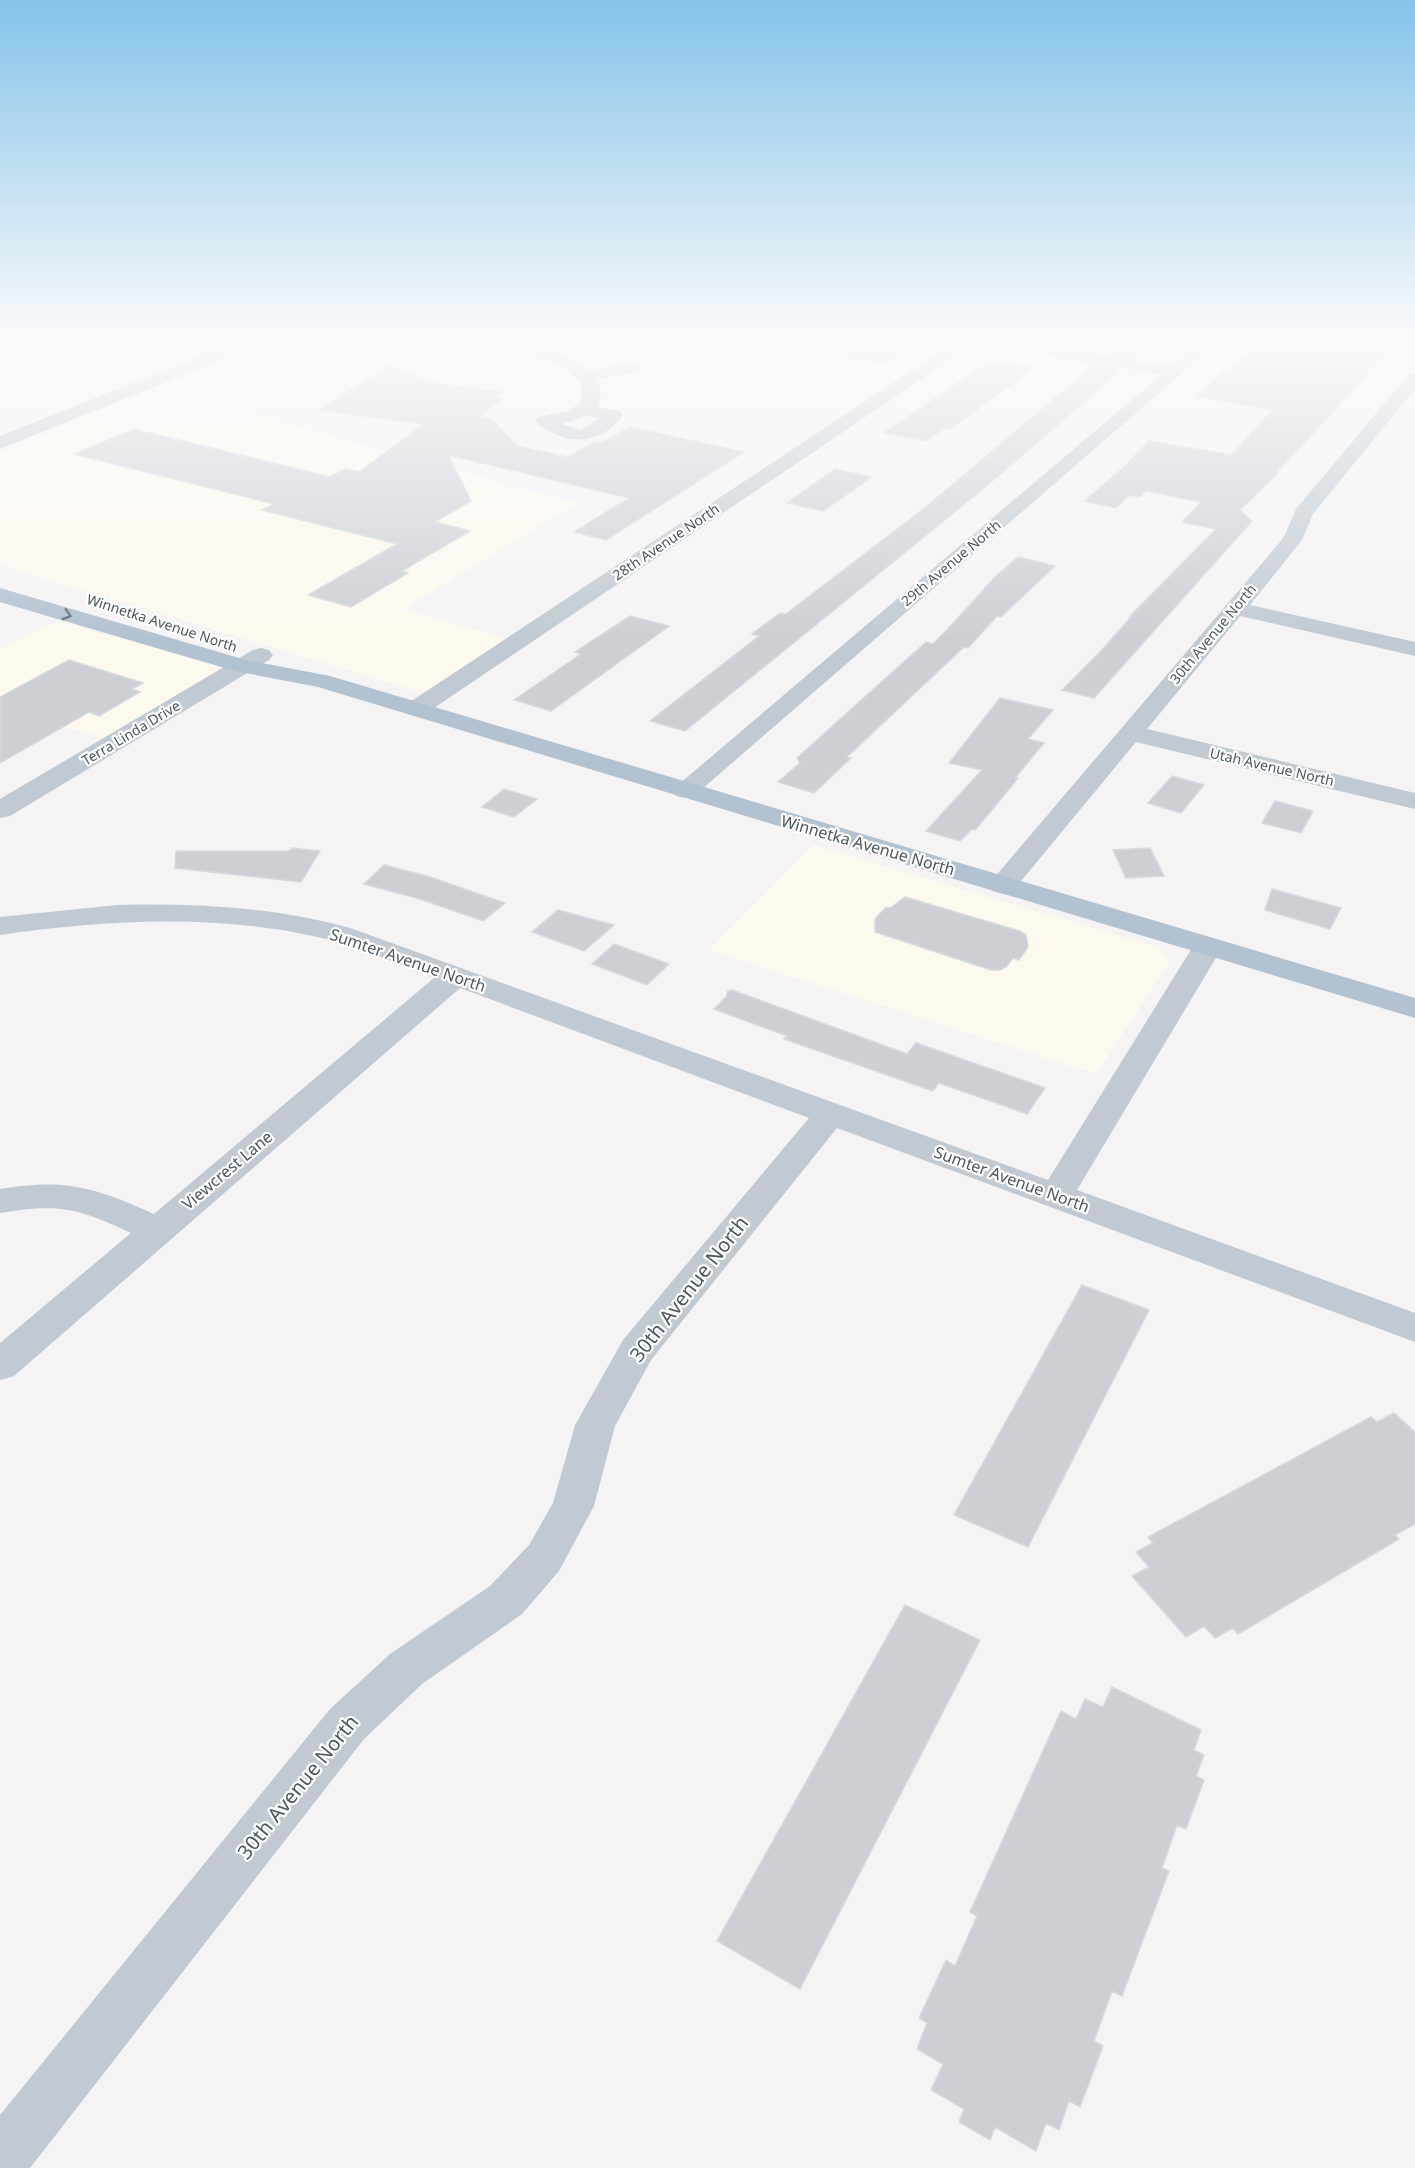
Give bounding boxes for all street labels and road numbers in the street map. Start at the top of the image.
street label: 28th Avenue North [609,499,723,584]
street label: 29th Avenue North [897,515,1005,610]
street label: 30th Avenue North [1165,580,1260,688]
street label: Winnetka Avenue North [84,589,240,656]
street label: Terra Linda Drive [78,696,184,770]
street label: Utah Avenue North [1208,743,1336,790]
street label: Winnetka Avenue North [779,810,957,880]
street label: Sumter Avenue North [327,923,489,997]
street label: Viewcrest Lane [177,1126,277,1214]
street label: Sumter Avenue North [931,1141,1093,1217]
street label: 30th Avenue North [623,1210,754,1367]
street label: 30th Avenue North [231,1709,364,1864]

